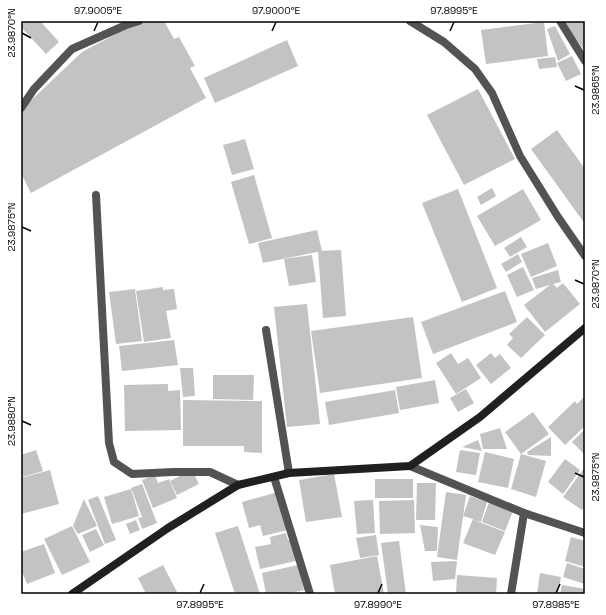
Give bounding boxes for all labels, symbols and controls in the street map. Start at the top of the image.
text: 97.9005°E [74,4,122,17]
text: 97.9000°E [252,4,300,17]
text: 97.8995°E [430,4,478,17]
text: 23.9870°N [5,8,18,58]
text: 23.9865°N [589,65,602,115]
text: 23.9875°N [5,203,18,251]
text: 23.9870°N [589,259,602,309]
text: 23.9880°N [5,396,18,446]
text: 23.9875°N [589,453,602,501]
text: 97.8995°E [176,598,224,611]
text: 97.8990°E [354,598,402,611]
text: 97.8985°E [532,598,580,611]

